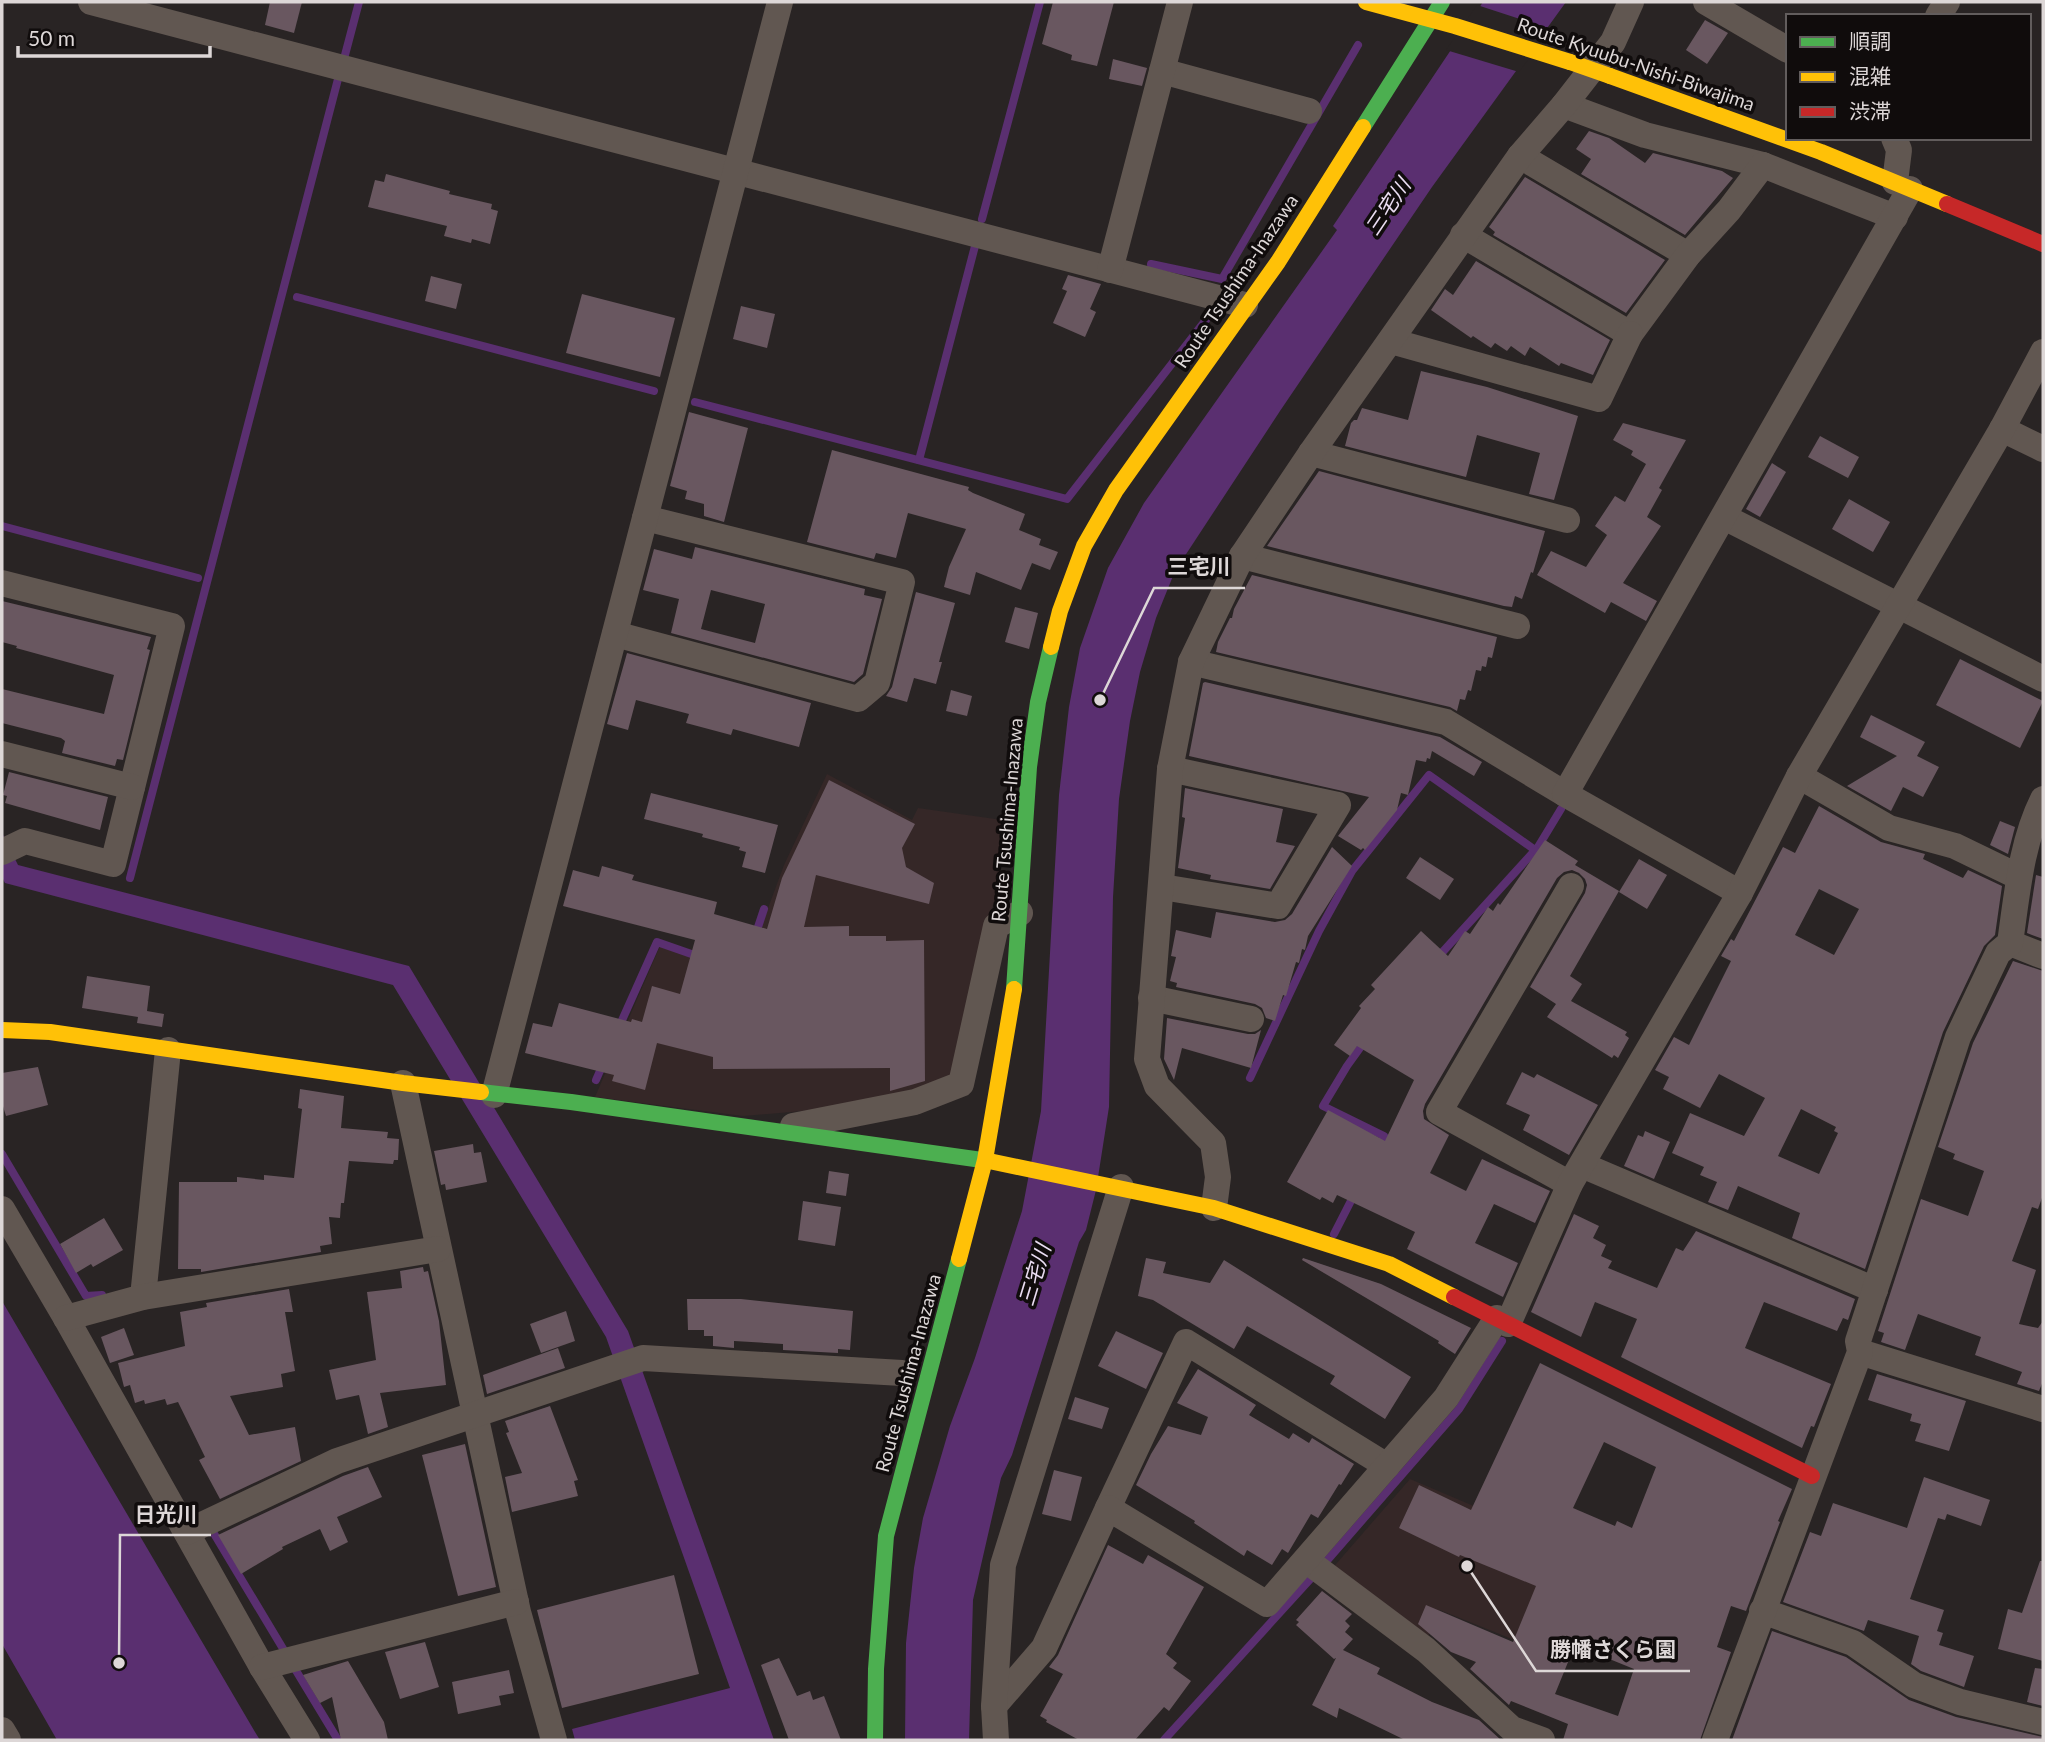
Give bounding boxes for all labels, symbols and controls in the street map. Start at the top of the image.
street label: Route Kyuubu-Nishi-Biwajima [1514,12,1758,115]
scale bar [18,14,210,58]
legend [1786,14,2031,140]
text: 50 m [28,25,75,50]
text: 順調 [1849,28,1891,53]
text: 混雑 [1849,63,1891,88]
text: 渋滞 [1849,98,1891,123]
water label: 三宅川 [1359,171,1416,239]
street label: Route Tsushima-Inazawa [1169,189,1302,372]
callout: 三宅川 [1154,546,1245,588]
text: 三宅川 [1168,553,1231,578]
street label: Route Tsushima-Inazawa [986,717,1027,923]
water label: 三宅川 [1012,1239,1055,1308]
street label: Route Tsushima-Inazawa [870,1271,945,1475]
callout: 日光川 [120,1493,211,1535]
text: 日光川 [135,1501,198,1526]
callout: 勝幡さくら園 [1536,1629,1690,1671]
text: 勝幡さくら園 [1550,1636,1676,1661]

